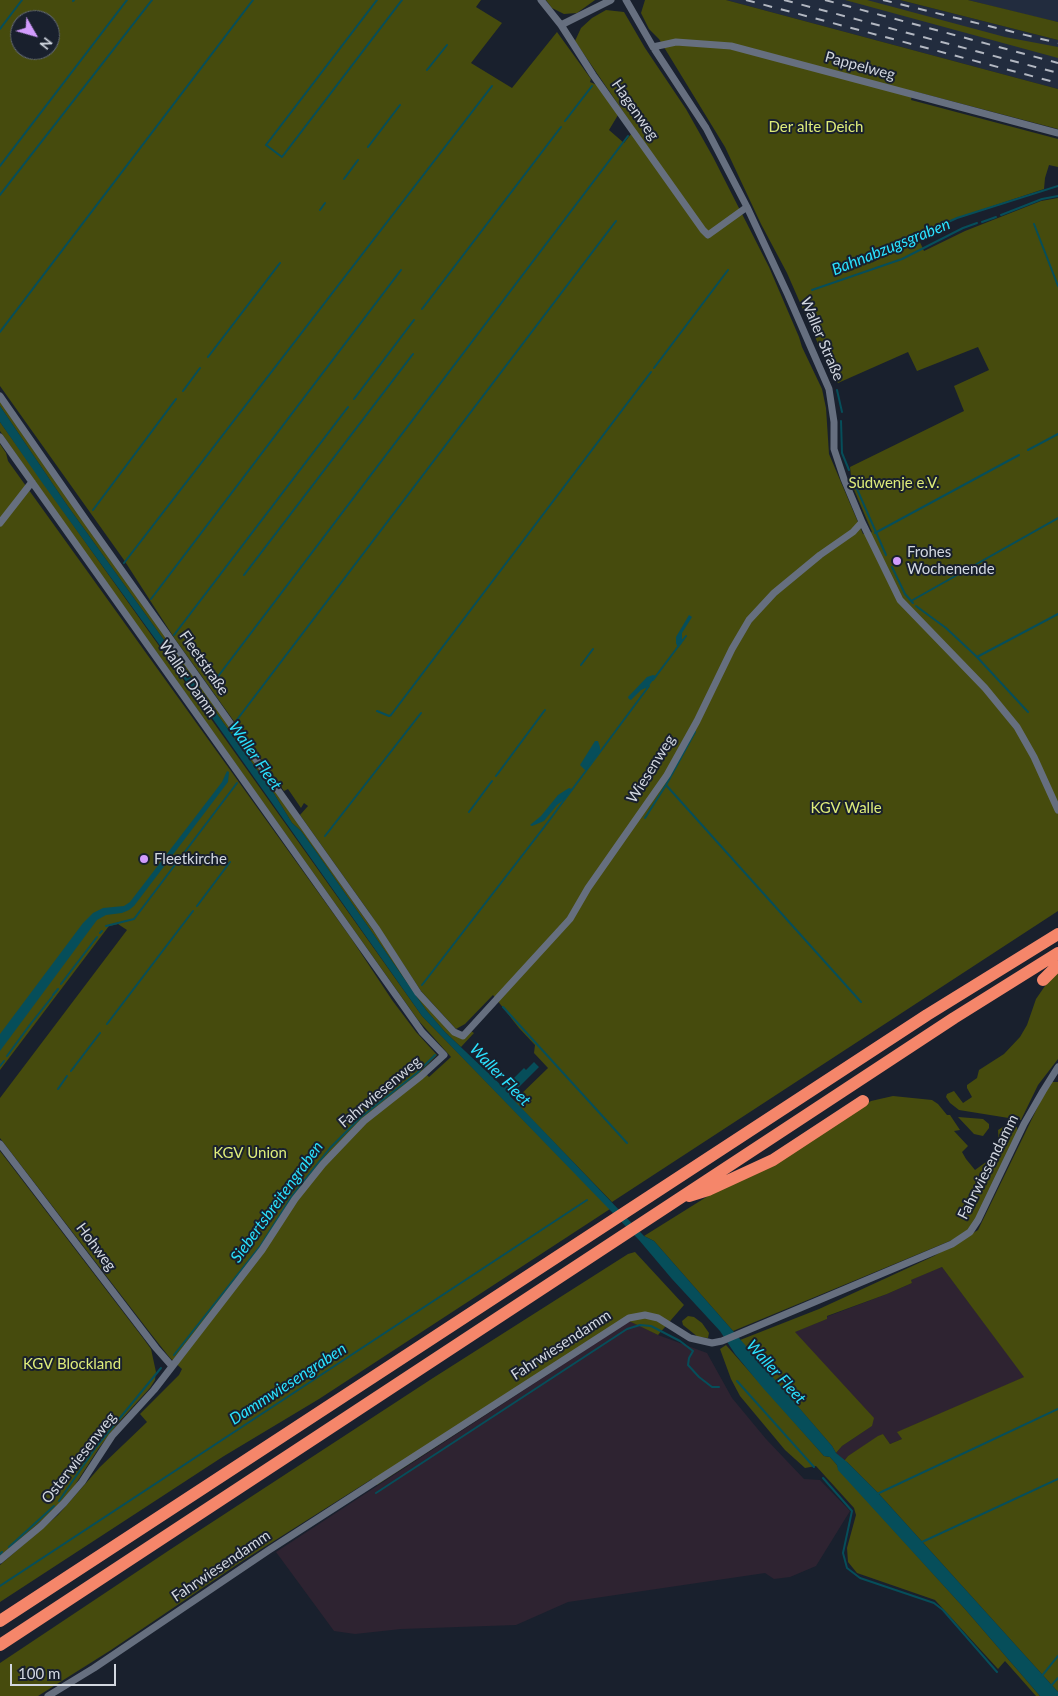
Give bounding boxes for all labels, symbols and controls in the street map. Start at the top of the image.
north arrow [10,10,60,60]
text: N [36,34,56,53]
street label: Pappelweg [823,48,897,84]
street label: Hagenweg [608,76,662,144]
park label: Der alte Deich [769,118,863,136]
water label: Bahnabzugsgraben [829,214,953,280]
street label: Waller Straße [796,295,848,383]
park label: Südwenje e.V. [848,474,940,492]
place label: Frohes Wochenende [907,543,995,578]
marker: Frohes Wochenende [891,555,903,567]
street label: Fleetstraße [175,627,233,699]
street label: Waller Damm [155,637,221,721]
water label: Waller Fleet [224,718,286,794]
street label: Wiesenweg [623,732,679,806]
park label: KGV Walle [810,799,882,817]
place label: Fleetkirche [154,850,227,868]
marker: Fleetkirche [138,853,150,865]
water label: Waller Fleet [465,1040,535,1110]
street label: Fahrwiesenweg [335,1052,425,1132]
street label: Fahrwiesendamm [954,1112,1022,1222]
water label: Siebertsbreitengraben [227,1138,327,1266]
park label: KGV Union [213,1144,287,1162]
street label: Hohweg [72,1219,120,1275]
street label: Fahrwiesendamm [508,1306,614,1384]
water label: Waller Fleet [742,1336,810,1408]
water label: Dammwiesengraben [226,1339,350,1429]
park label: KGV Blockland [23,1355,121,1373]
street label: Osterwiesenweg [38,1409,120,1507]
street label: Fahrwiesendamm [168,1526,274,1606]
scale bar [12,1654,119,1686]
text: 100 m [18,1664,60,1682]

